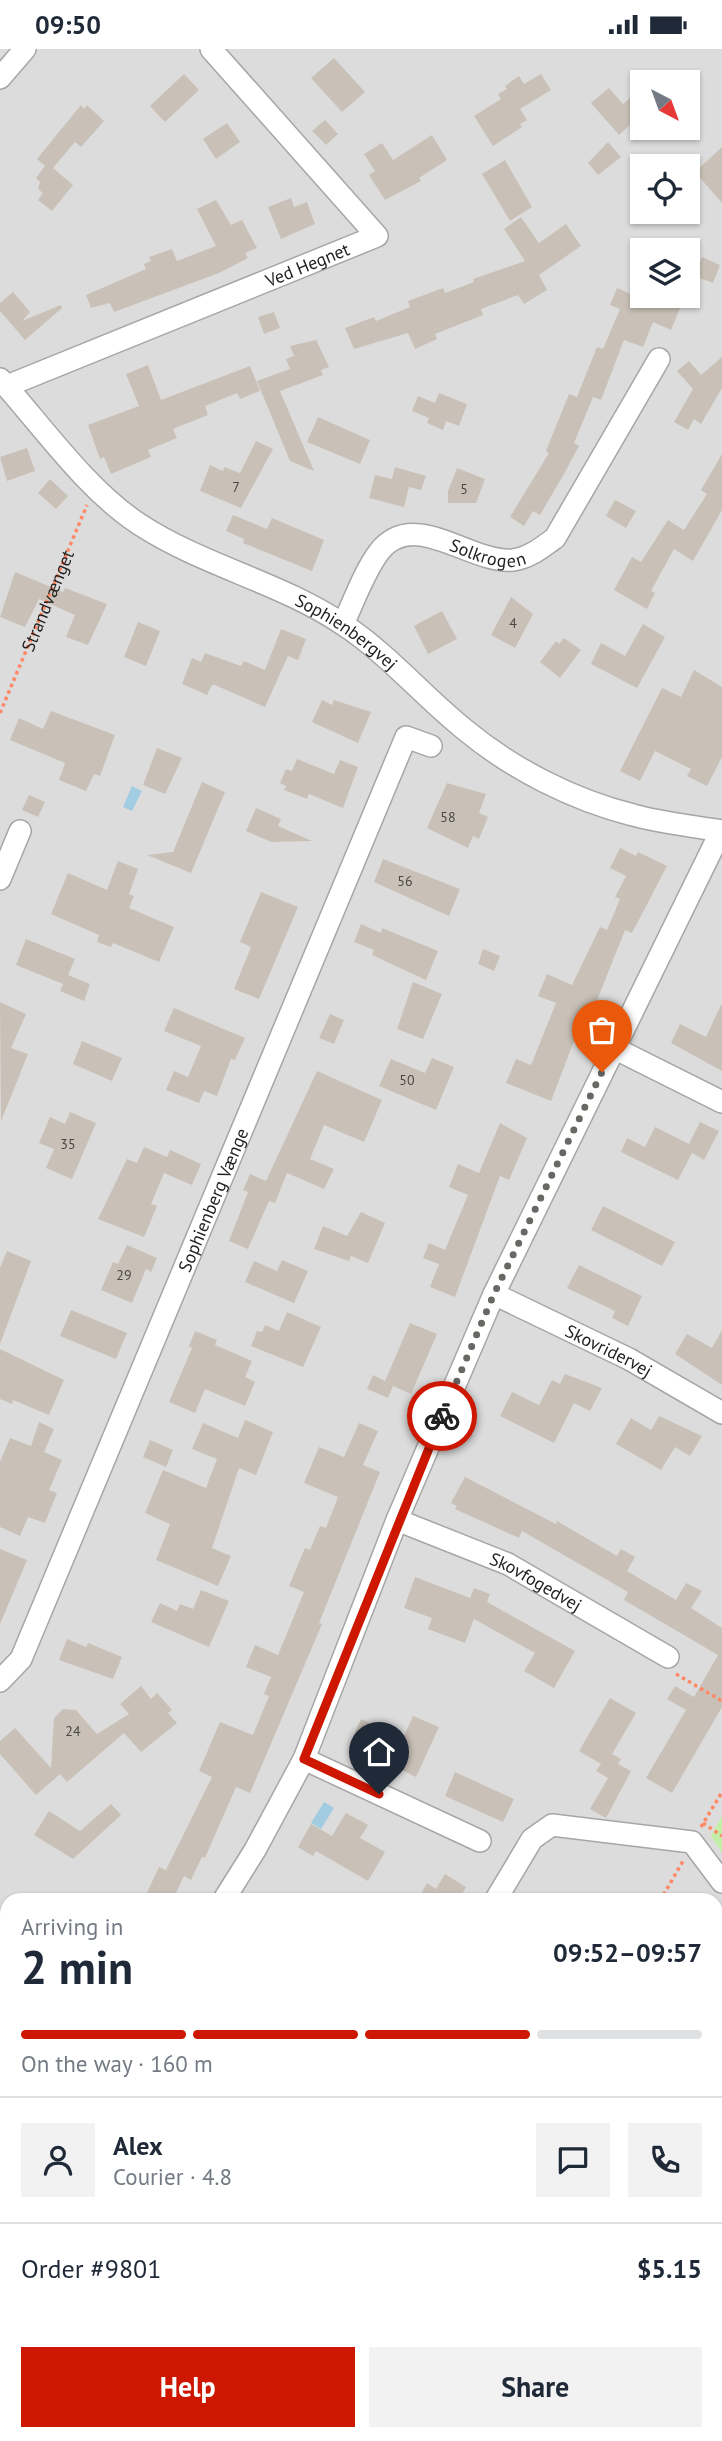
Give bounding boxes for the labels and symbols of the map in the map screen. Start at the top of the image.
north arrow [630,70,700,140]
street label: Ved Hegnet [261,237,353,292]
house number: 7 [232,478,240,496]
house number: 5 [460,480,468,498]
street label: Solkrogen [447,533,529,572]
street label: Strandvænget [16,546,79,655]
street label: Sophienbergvej [292,588,403,675]
house number: 4 [509,614,517,632]
house number: 58 [440,808,456,826]
house number: 56 [397,872,413,890]
pin [572,1000,632,1072]
house number: 50 [399,1071,415,1089]
street label: Sophienberg Vænge [172,1124,253,1275]
house number: 35 [60,1135,76,1153]
house number: 29 [116,1266,132,1284]
street label: Skovridervej [562,1319,657,1382]
courier [407,1381,477,1451]
street label: Skovfogedvej [487,1546,586,1616]
house number: 24 [65,1722,81,1740]
pin [349,1722,409,1794]

